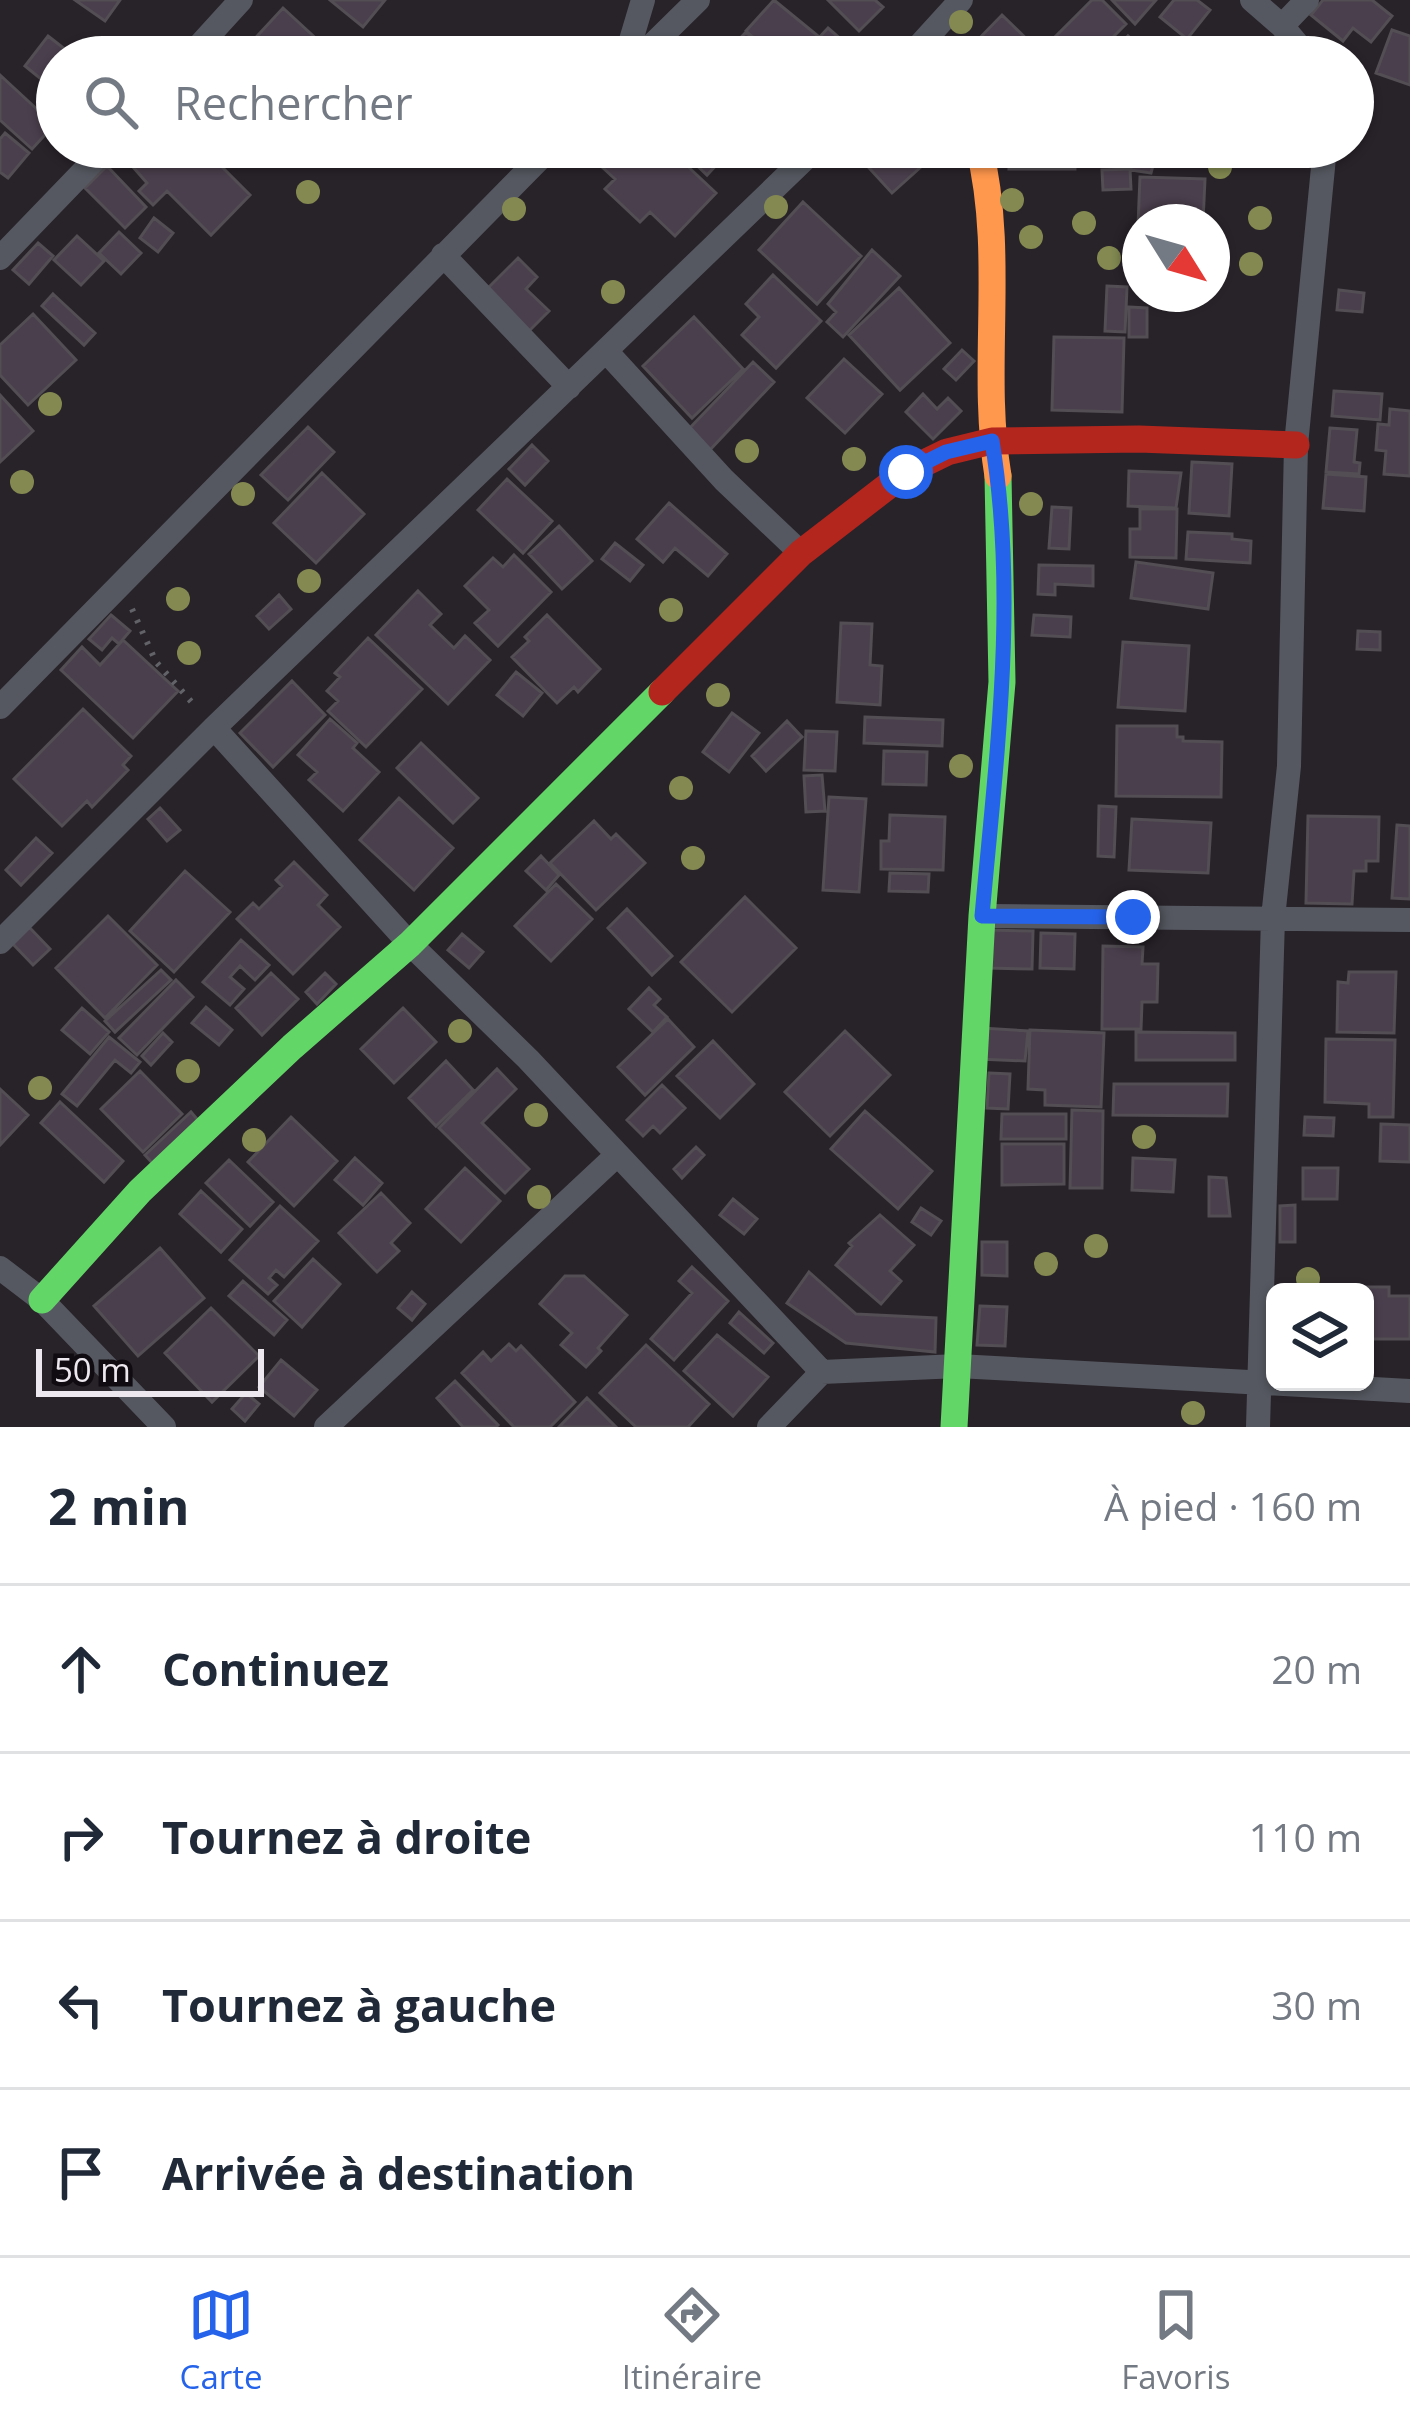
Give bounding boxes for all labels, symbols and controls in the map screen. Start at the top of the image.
search box [36,36,1374,168]
icon: search [78,69,144,135]
text: Rechercher [174,72,413,133]
north arrow [1122,204,1230,312]
route start [879,445,933,499]
route end [1106,890,1160,944]
map controls [1266,1283,1374,1391]
button: layers [1266,1283,1374,1391]
scale bar [36,1343,264,1396]
text: 50 m [54,1347,131,1392]
text: 2 min [48,1470,190,1540]
text: À pied · 160 m [1104,1479,1362,1532]
icon: ahead [48,1636,114,1702]
text: Continuez [162,1638,389,1699]
text: 20 m [1271,1642,1362,1695]
icon: right [48,1804,114,1870]
text: Tournez à droite [162,1806,531,1867]
text: 110 m [1249,1810,1362,1863]
icon: left [48,1972,114,2038]
text: Tournez à gauche [162,1974,556,2035]
text: 30 m [1271,1978,1362,2031]
icon: arrive [48,2140,114,2206]
text: Arrivée à destination [162,2142,635,2203]
tab: Carte [180,2282,263,2399]
tab: Itinéraire [622,2282,762,2399]
tab: Favoris [1121,2282,1230,2399]

